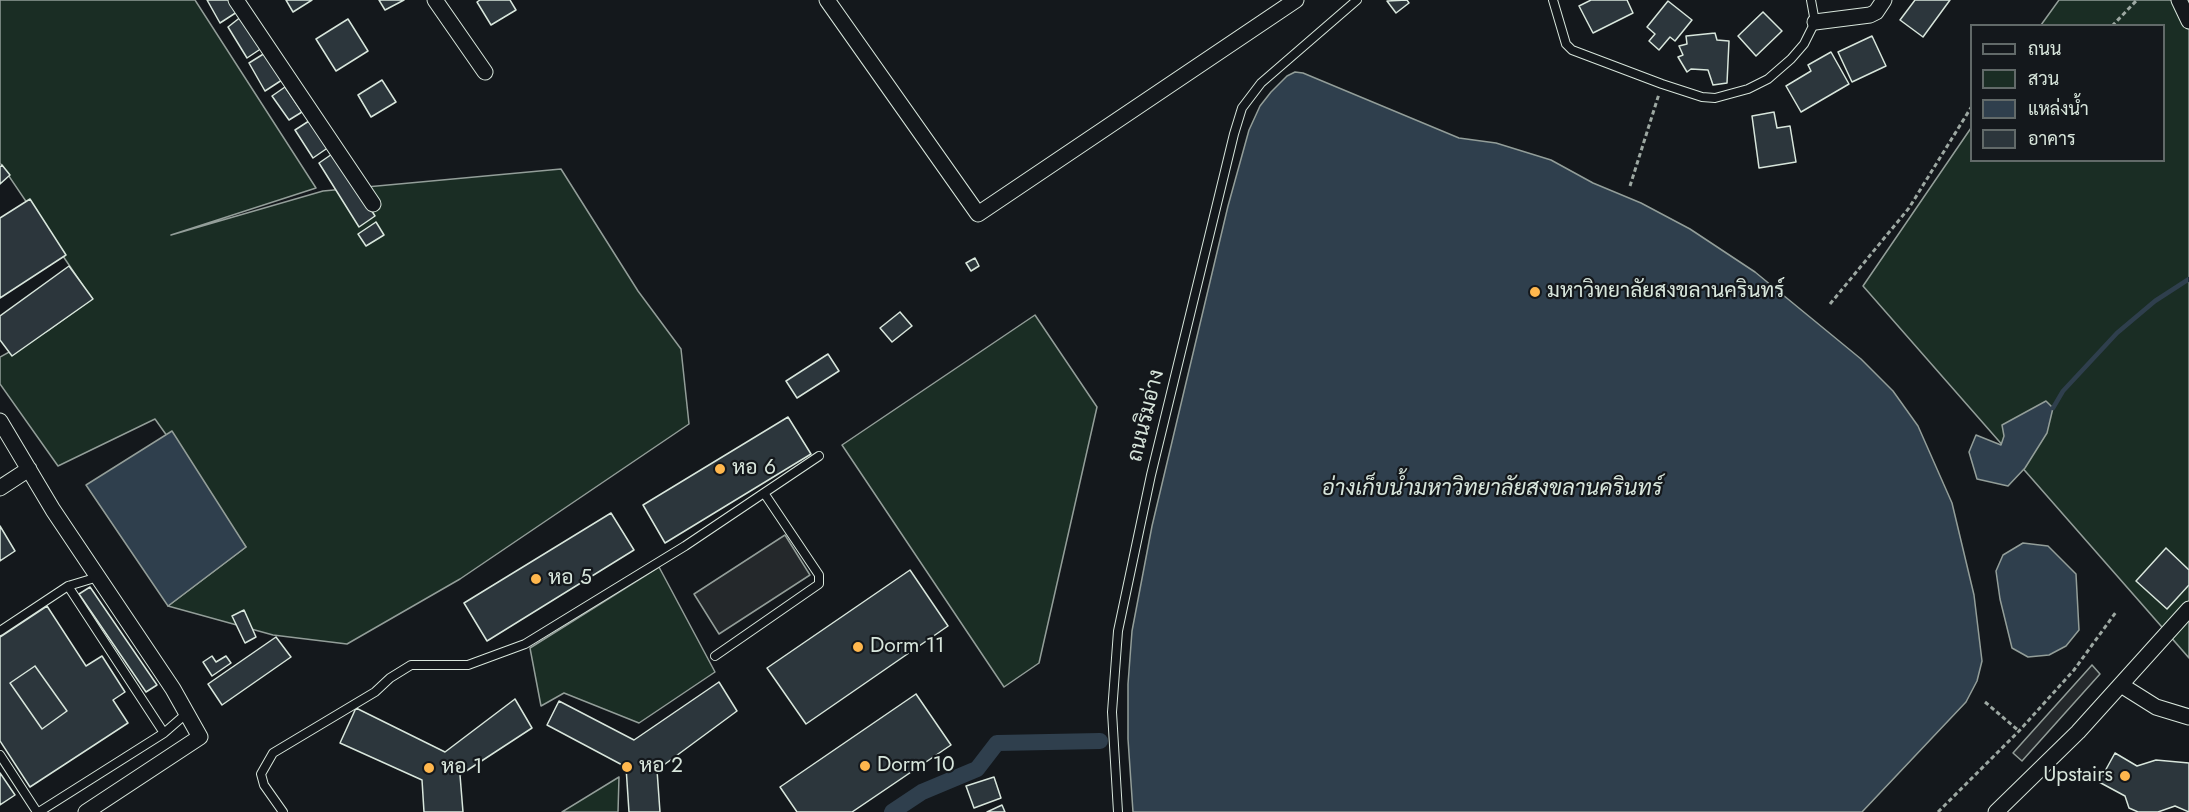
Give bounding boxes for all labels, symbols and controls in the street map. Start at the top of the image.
legend [1970,24,2165,162]
text: ถนน [2028,36,2061,62]
text: สวน [2028,66,2059,92]
text: แหล่งน้ำ [2028,96,2089,122]
text: อาคาร [2028,126,2076,152]
place label: มหาวิทยาลัยสงขลานครินทร์ [1547,279,1784,305]
marker: มหาวิทยาลัยสงขลานครินทร์ [1528,285,1542,299]
street label: ถนนริมอ่าง [1123,367,1171,465]
place label: หอ 6 [732,456,776,482]
marker: หอ 6 [713,462,727,476]
water label: อ่างเก็บน้ำมหาวิทยาลัยสงขลานครินทร์ [1322,477,1662,503]
place label: หอ 5 [548,566,592,592]
marker: หอ 5 [529,572,543,586]
place label: Dorm 11 [870,634,945,660]
marker: Dorm 11 [851,640,865,654]
place label: Dorm 10 [877,753,955,779]
place label: หอ 2 [639,754,683,780]
place label: หอ 1 [441,755,482,781]
marker: Dorm 10 [858,759,872,773]
marker: หอ 2 [620,760,634,774]
marker: หอ 1 [422,761,436,775]
place label: Upstairs [2043,763,2113,789]
marker: Upstairs [2118,769,2132,783]

